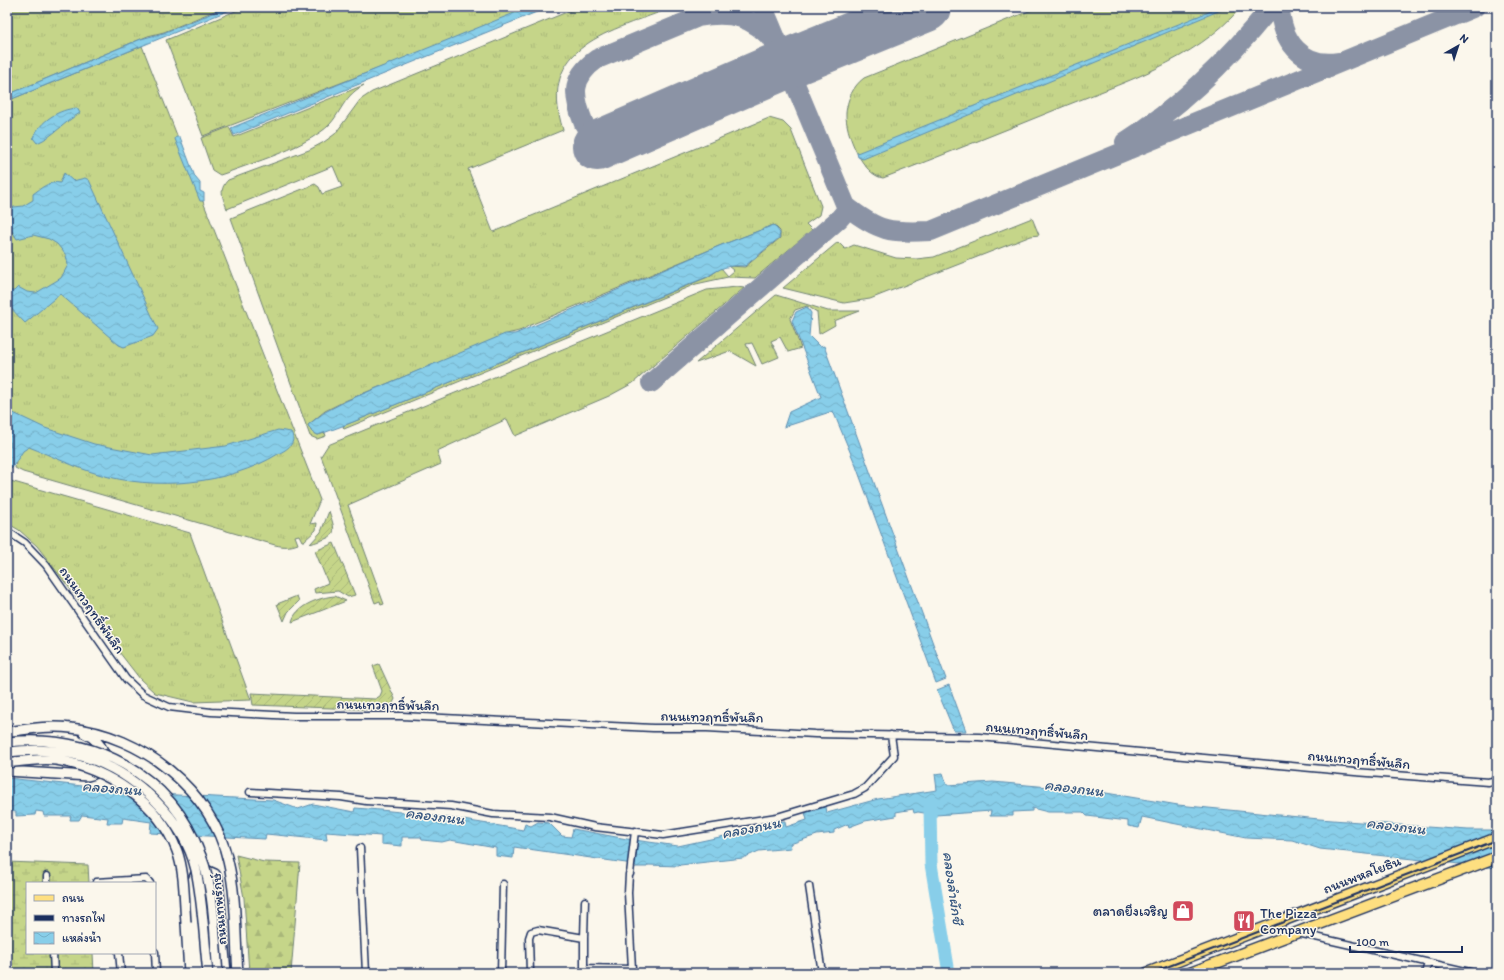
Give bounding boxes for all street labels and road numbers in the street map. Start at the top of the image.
street label: ถนนเทวฤทธิ์พันลึก [55,562,129,657]
street label: ถนนเทวฤทธิ์พันลึก [336,695,440,714]
street label: ถนนเทวฤทธิ์พันลึก [660,707,764,726]
street label: ถนนเทวฤทธิ์พันลึก [985,717,1089,744]
street label: ถนนเทวฤทธิ์พันลึก [1307,746,1411,773]
street label: ถนนพหลโยธิน [1321,852,1403,898]
street label: ถนนเทพรักษ์ [207,872,231,946]

